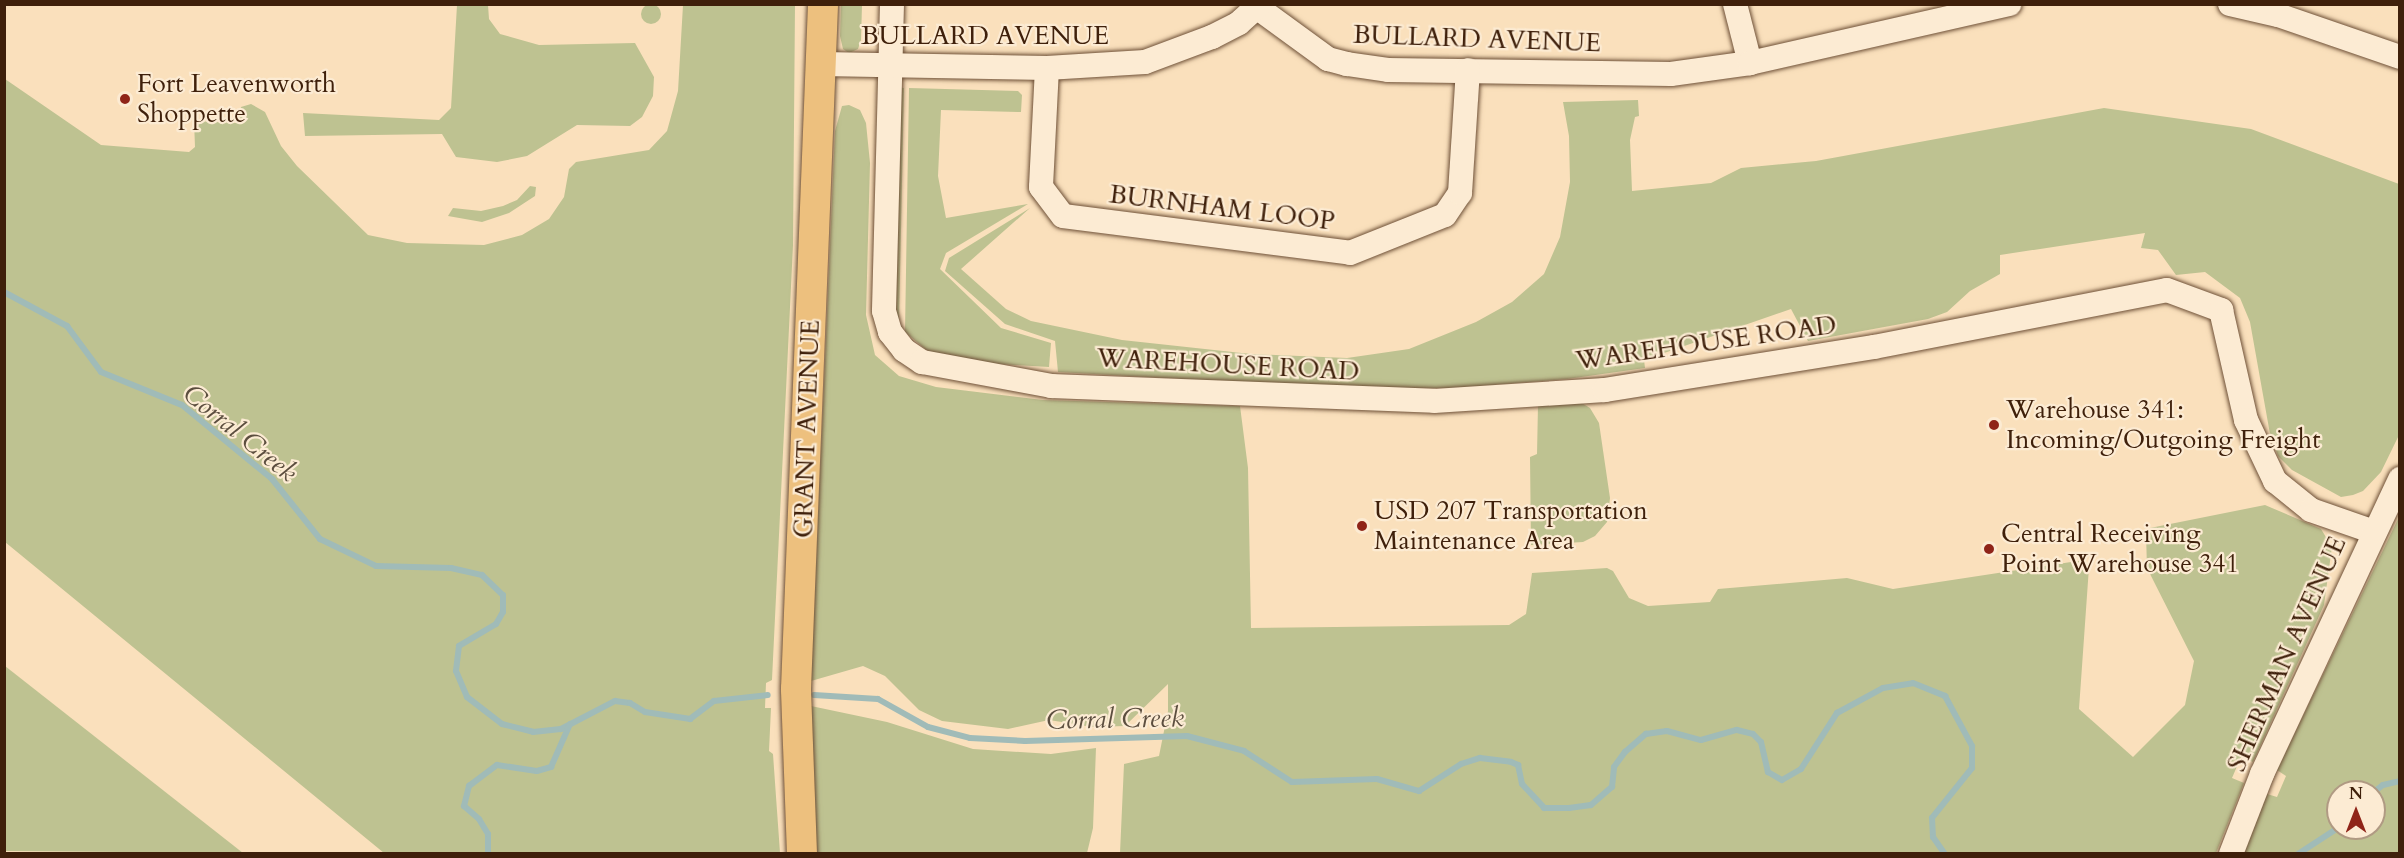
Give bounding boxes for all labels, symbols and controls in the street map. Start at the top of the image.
street label: BULLARD AVENUE [1352,19,1602,59]
street label: BULLARD AVENUE [861,20,1109,52]
place label: Fort Leavenworth Shoppette [137,68,336,130]
marker: Fort Leavenworth Shoppette [118,92,132,106]
street label: BURNHAM LOOP [1108,179,1336,237]
street label: WAREHOUSE ROAD [1574,309,1838,377]
street label: GRANT AVENUE [788,319,826,539]
street label: WAREHOUSE ROAD [1096,343,1360,387]
water label: Corral Creek [176,377,304,489]
place label: Warehouse 341: Incoming/Outgoing Freight [2006,394,2320,455]
marker: Warehouse 341: Incoming/Outgoing Freight [1987,418,2001,432]
place label: USD 207 Transportation Maintenance Area [1374,495,1648,556]
place label: Central Receiving Point Warehouse 341 [2001,518,2239,580]
marker: USD 207 Transportation Maintenance Area [1355,519,1369,533]
street label: SHERMAN AVENUE [2221,532,2353,776]
marker: Central Receiving Point Warehouse 341 [1982,542,1996,556]
water label: Corral Creek [1046,702,1184,736]
north arrow [2326,780,2386,840]
text: N [2349,783,2363,805]

